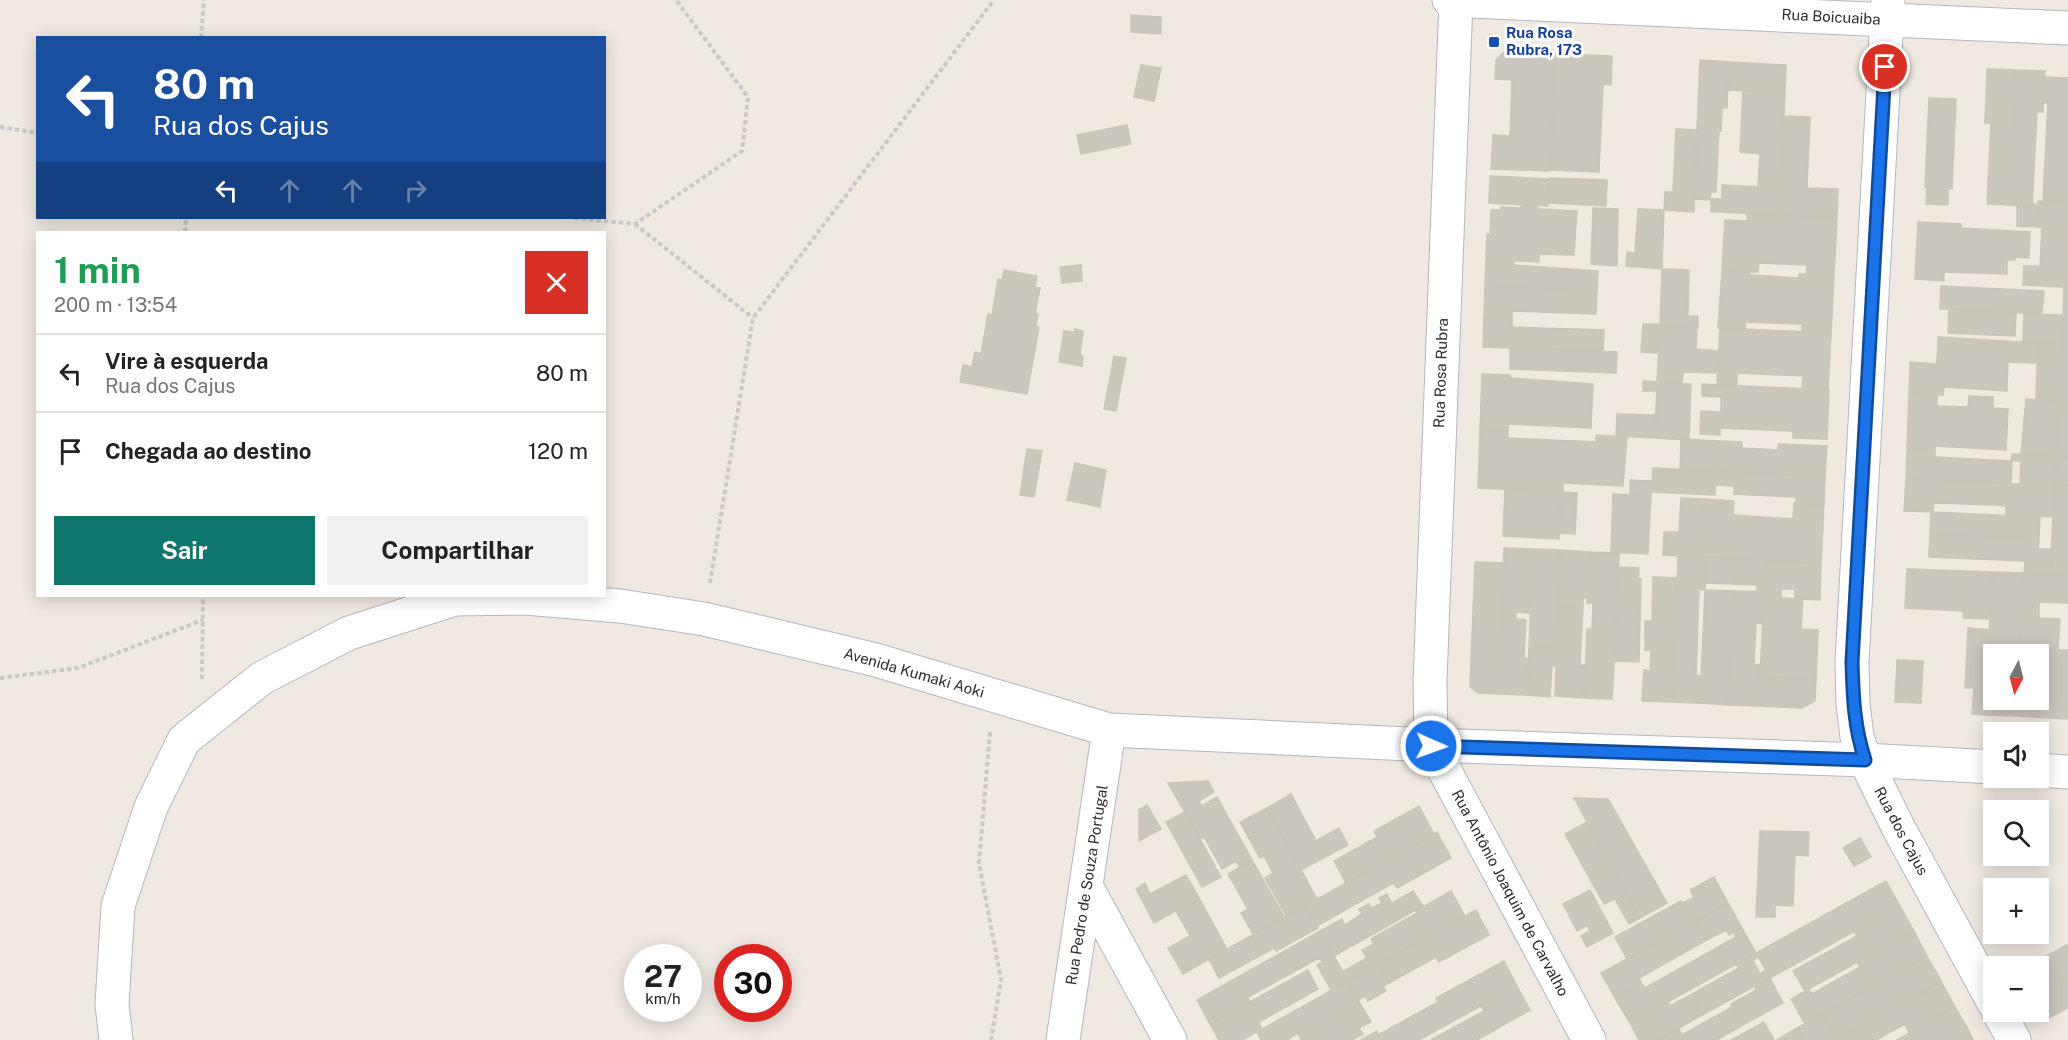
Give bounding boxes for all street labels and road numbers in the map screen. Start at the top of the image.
street label: Rua Boicuaiba [1781,5,1881,28]
street label: Rua Rosa Rubra [1430,318,1451,428]
street label: Avenida Kumaki Aoki [842,644,986,701]
street label: Rua Pedro de Souza Portugal [1062,784,1111,986]
street label: Rua dos Cajus [1871,784,1932,878]
street label: Rua Antônio Joaquim de Carvalho [1449,787,1572,999]

